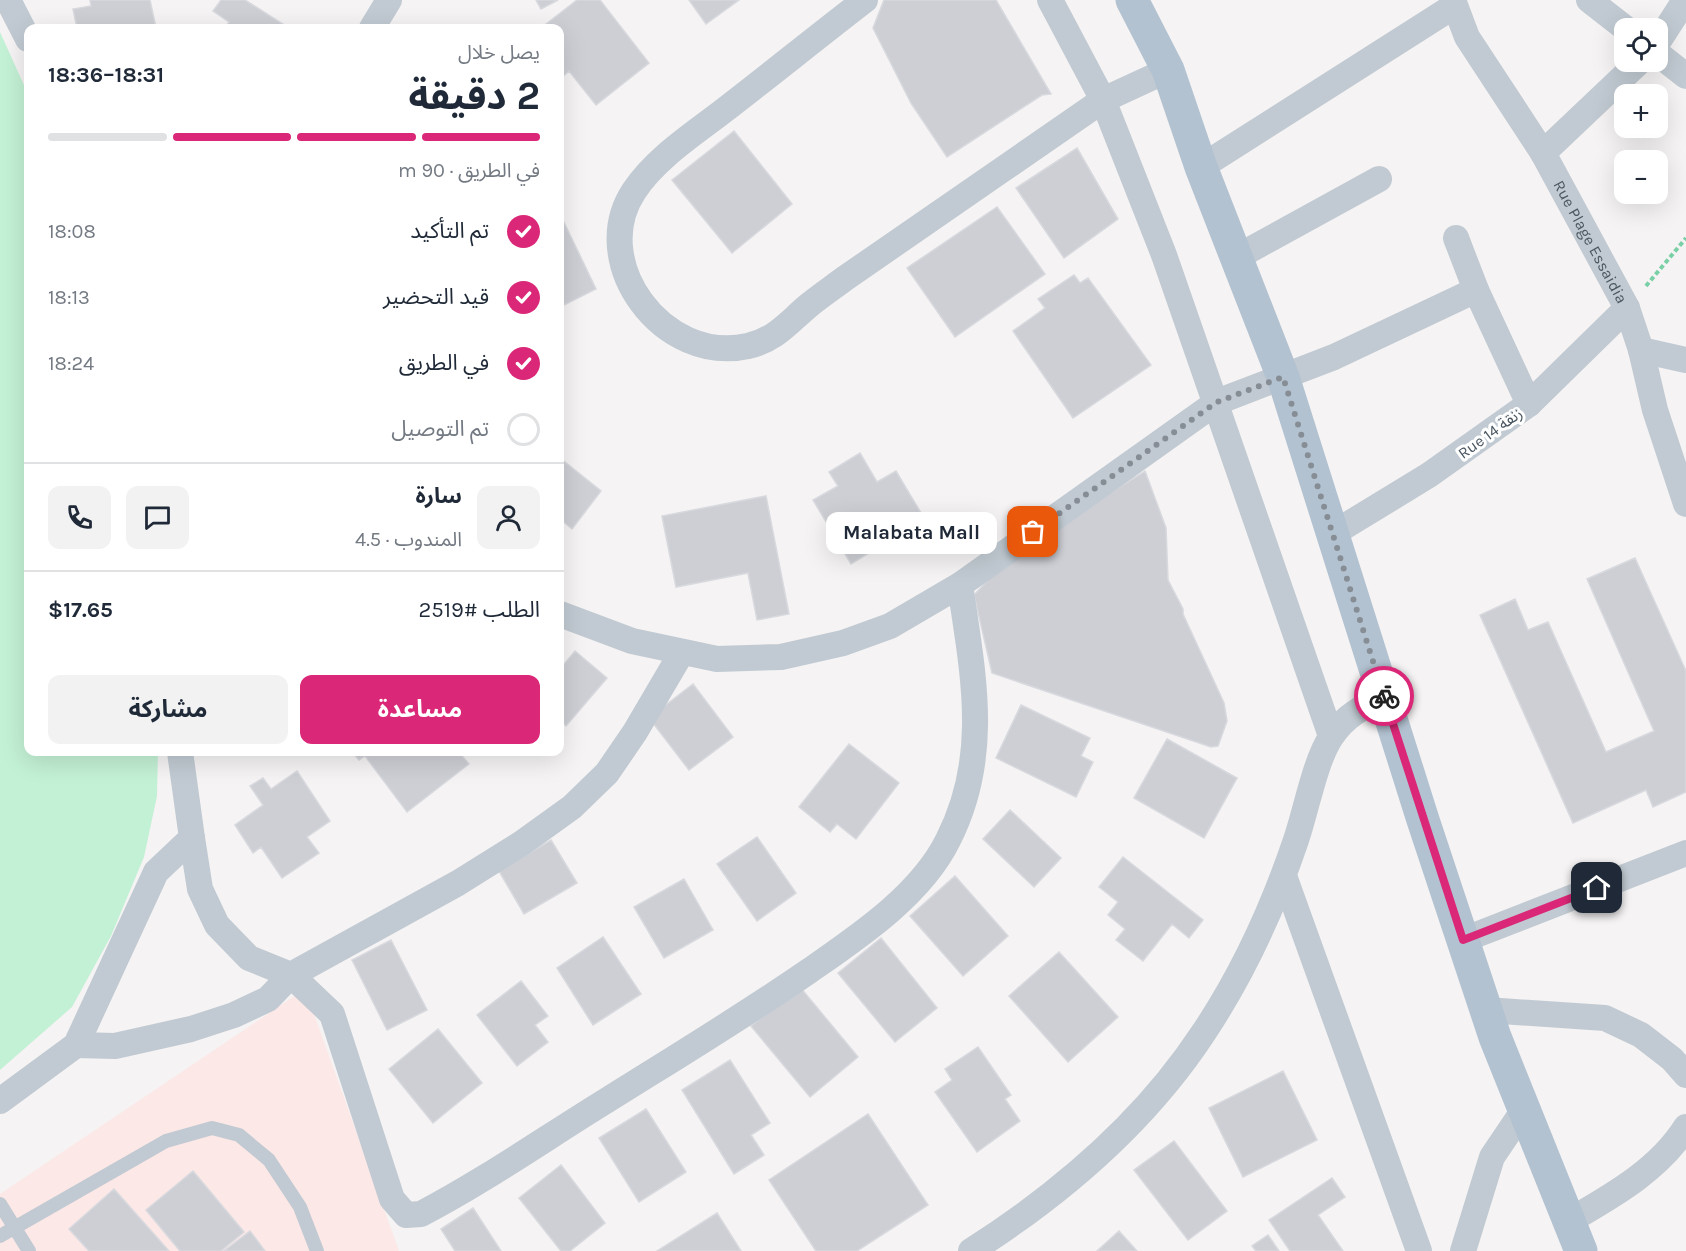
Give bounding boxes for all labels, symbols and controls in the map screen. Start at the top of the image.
map controls [1614,18,1668,204]
button: locate [1614,18,1668,72]
text: يصل خلال [458,41,540,64]
text: 18:31–18:36 [48,62,164,88]
text: 2 دقيقة [408,73,540,119]
button: + [1614,84,1668,138]
button: − [1614,150,1668,204]
text: في الطريق · 90 m [398,159,540,182]
street label: Rue Plage Essaidia [1550,177,1632,306]
icon: check [507,215,540,248]
text: تم التأكيد [410,218,489,244]
text: 18:08 [48,220,96,243]
icon: check [507,281,540,314]
text: قيد التحضير [383,284,489,310]
text: 18:13 [48,286,90,309]
icon: check [507,347,540,380]
text: في الطريق [399,350,489,376]
text: 18:24 [48,352,94,375]
street label: Rue 14 زنقة [1454,403,1526,463]
text: تم التوصيل [391,416,489,442]
text: سارة [416,483,462,509]
button: phone [48,486,111,549]
button: chat [126,486,189,549]
button: person [477,486,540,549]
pin [1007,506,1058,557]
callout: Malabata Mall [826,511,997,553]
icon: bag [1016,515,1049,548]
text: Malabata Mall [843,521,980,544]
text: المندوب · 4.5 [355,528,462,551]
text: $17.65 [48,597,113,623]
text: الطلب #2519 [419,597,540,623]
courier [1354,666,1414,726]
button: مشاركة [48,675,288,744]
button: مساعدة [300,675,540,744]
icon: bike [1368,680,1401,713]
pin [1571,862,1622,913]
icon: home [1580,871,1613,904]

